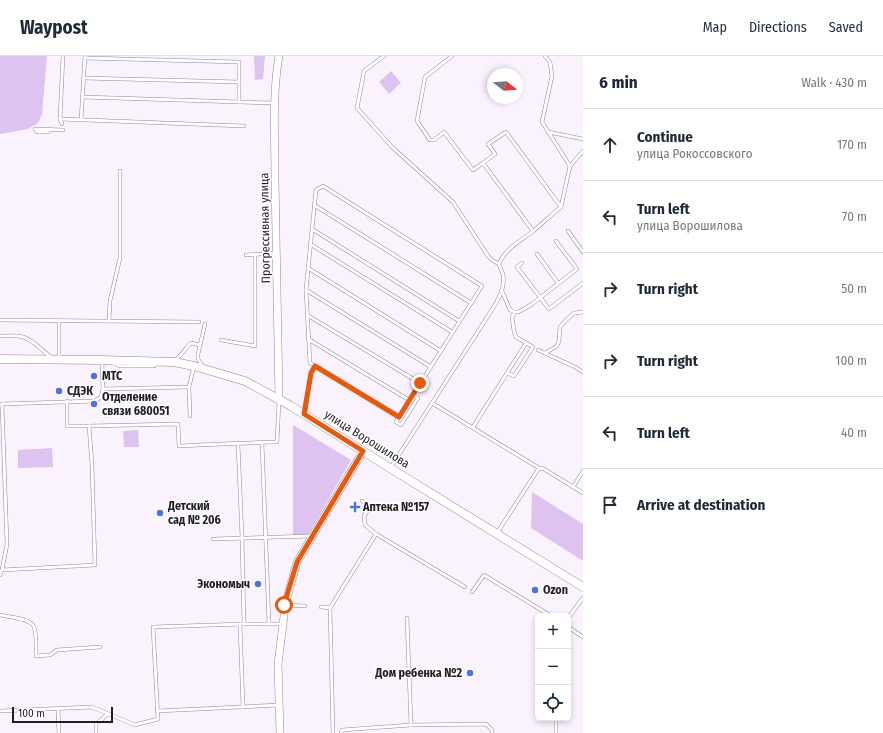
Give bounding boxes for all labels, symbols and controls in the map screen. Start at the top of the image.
text: Waypost [20,16,88,39]
text: Map [703,19,727,36]
text: Directions [749,19,807,36]
text: Saved [829,19,863,36]
north arrow [487,68,523,104]
text: 6 min [599,72,638,93]
text: Walk · 430 m [801,75,867,90]
text: Continue [637,128,693,146]
icon: ahead [599,134,621,156]
text: 170 m [837,137,867,152]
text: улица Рокоссовского [637,146,753,161]
street label: Прогрессивная улица [257,173,273,283]
text: Turn left [637,200,690,218]
icon: left [599,206,621,228]
text: 70 m [842,209,867,224]
text: улица Ворошилова [637,218,743,233]
icon: right [599,278,621,300]
text: Turn right [637,280,698,298]
text: 50 m [841,281,867,296]
icon: right [599,350,621,372]
text: Turn right [637,352,698,370]
text: 100 m [835,353,867,368]
place label: МТС [102,369,123,383]
marker: МТС [89,371,99,381]
route end [411,374,429,392]
place label: СДЭК [67,384,93,398]
marker: СДЭК [54,386,64,396]
place label: Отделение связи 680051 [102,390,170,418]
marker: Отделение связи 680051 [89,399,99,409]
street label: улица Ворошилова [322,407,412,471]
icon: left [599,422,621,444]
text: Turn left [637,424,690,442]
text: 40 m [841,425,867,440]
icon: arrive [599,494,621,516]
text: Arrive at destination [637,496,765,514]
place label: Детский сад № 206 [167,499,221,527]
place label: Аптека №157 [362,500,429,514]
marker: Аптека №157 [350,502,360,512]
marker: Детский сад № 206 [155,508,165,518]
place label: Экономыч [197,577,250,591]
marker: Экономыч [253,579,263,589]
place label: Ozon [543,583,568,597]
marker: Ozon [530,585,540,595]
route start [275,596,293,614]
map controls [535,613,571,721]
button: + [535,613,571,649]
button: − [535,649,571,685]
place label: Дом ребенка №2 [374,666,462,680]
marker: Дом ребенка №2 [465,668,475,678]
button: locate [535,685,571,721]
scale bar [12,705,113,724]
text: 100 m [18,707,45,720]

